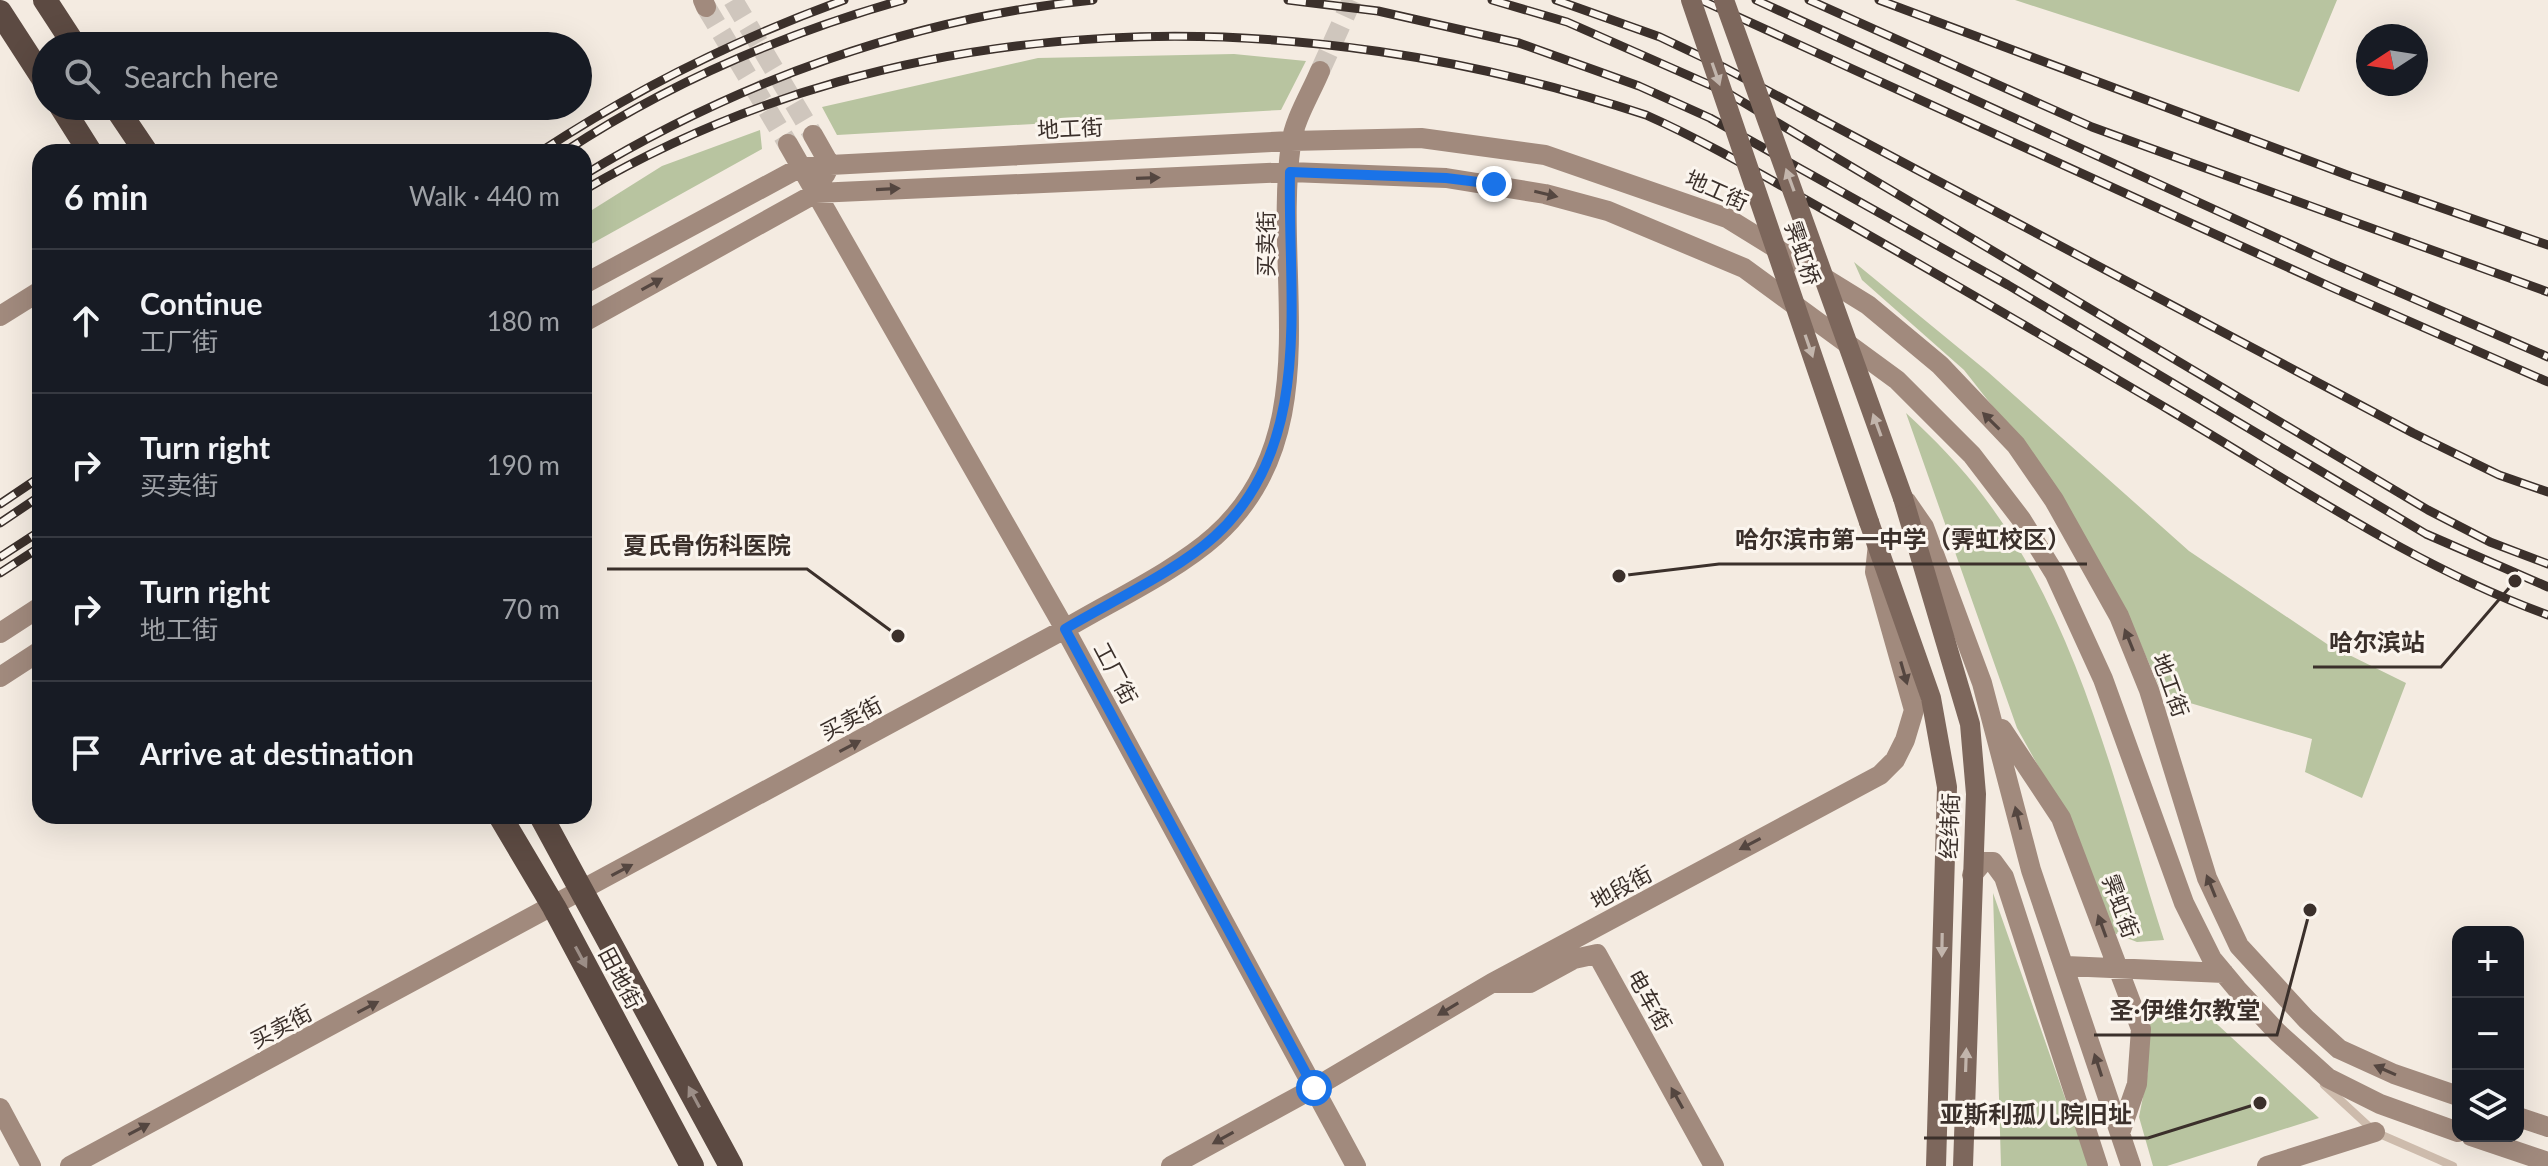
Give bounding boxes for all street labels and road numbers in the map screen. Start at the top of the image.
street label: 地工街 [1036,113,1104,143]
street label: 地工街 [1681,164,1753,216]
street label: 买卖街 [1252,211,1279,277]
street label: 霁虹桥 [1779,217,1827,289]
street label: 工厂街 [1089,638,1143,708]
street label: 地工街 [2147,649,2195,721]
street label: 买卖街 [816,691,886,745]
street label: 经纬街 [1934,793,1964,859]
street label: 地段街 [1586,860,1656,914]
street label: 霁虹街 [2097,870,2145,942]
street label: 田地街 [594,943,648,1013]
street label: 电车街 [1622,965,1678,1035]
street label: 买卖街 [246,999,316,1053]

